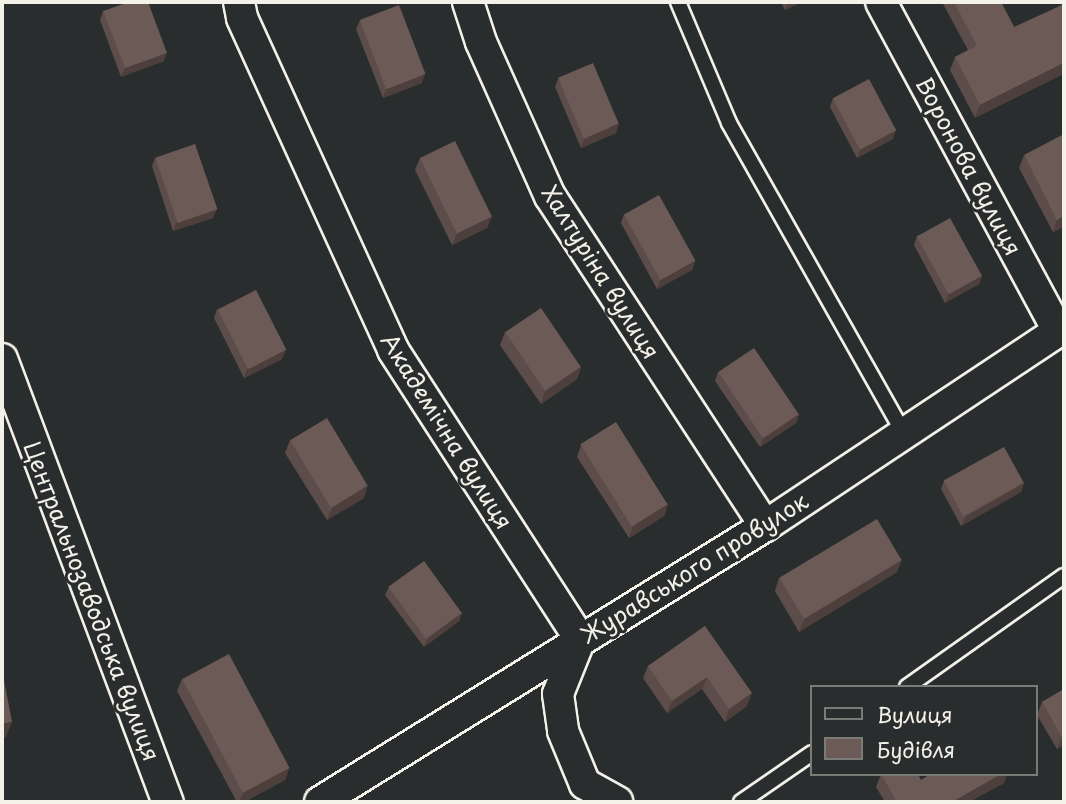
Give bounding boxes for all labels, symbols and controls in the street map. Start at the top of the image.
street label: Воронова вулиця [910,72,1028,260]
street label: Халтуріна вулиця [536,180,666,364]
street label: Академічна вулиця [375,327,519,535]
street label: Центральнозаводська вулиця [18,437,166,765]
street label: Журавського провулок [575,487,813,649]
legend [810,685,1038,776]
text: Вулиця [877,698,953,730]
text: Будівля [877,733,955,765]

